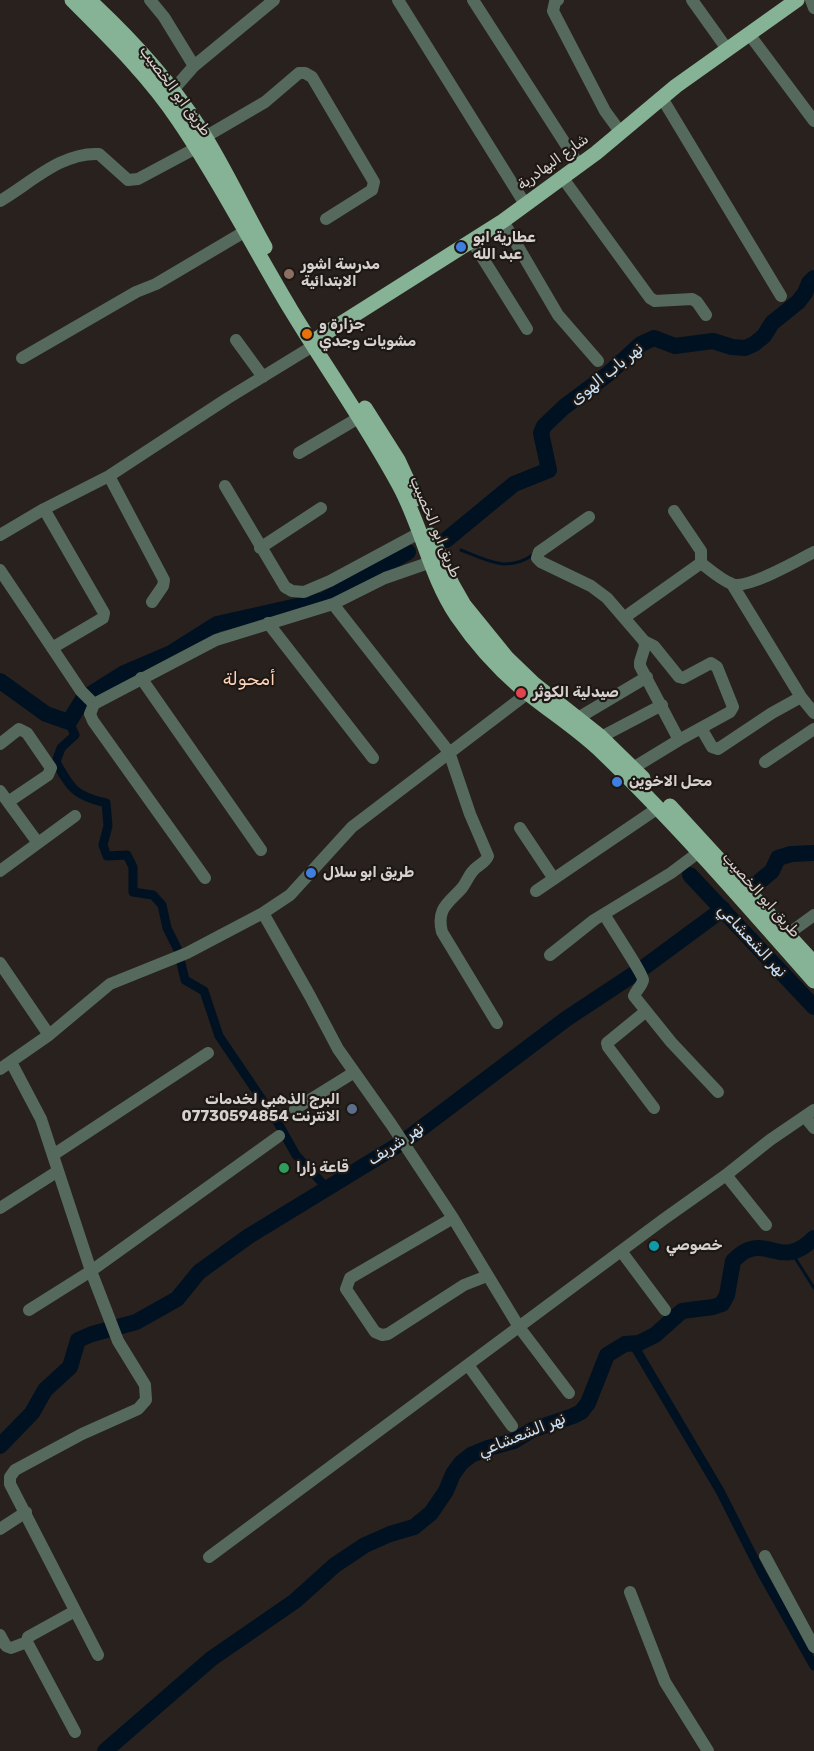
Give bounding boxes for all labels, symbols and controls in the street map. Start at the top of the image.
street label: طريق ابو الخصيب [135,42,215,140]
street label: شارع البهادرية [514,130,592,194]
place label: عطارية ابو عبد الله [473,229,536,264]
marker: عطارية ابو عبد الله [454,240,468,254]
place label: مدرسة اشور الابتدائية [301,256,380,291]
marker: مدرسة اشور الابتدائية [282,267,296,281]
place label: جزارة و مشويات وجدي [319,316,416,351]
marker: جزارة و مشويات وجدي [300,327,314,341]
water label: نهر باب الهوى [567,339,647,409]
street label: طريق ابو الخصيب [406,474,464,580]
district label: أمحولة [223,669,275,691]
place label: صيدلية الكوثر [533,684,619,702]
marker: صيدلية الكوثر [514,686,528,700]
place label: محل الاخوين [629,773,712,791]
marker: محل الاخوين [610,775,624,789]
street label: طريق ابو الخصيب [718,849,804,941]
place label: طريق ابو سلال [323,864,414,882]
marker: طريق ابو سلال [304,866,318,880]
water label: نهر الشعشاعي [713,900,791,982]
place label: البرج الذهبي لخدمات الانترنت 07730594854 [182,1091,340,1126]
marker: البرج الذهبي لخدمات الانترنت 07730594854 [345,1102,359,1116]
water label: نهر شريف [364,1118,428,1170]
place label: قاعة زارا [296,1159,349,1177]
marker: قاعة زارا [277,1161,291,1175]
place label: خصوصي [666,1237,723,1255]
marker: خصوصي [647,1239,661,1253]
water label: نهر الشعشاعي [475,1409,569,1461]

